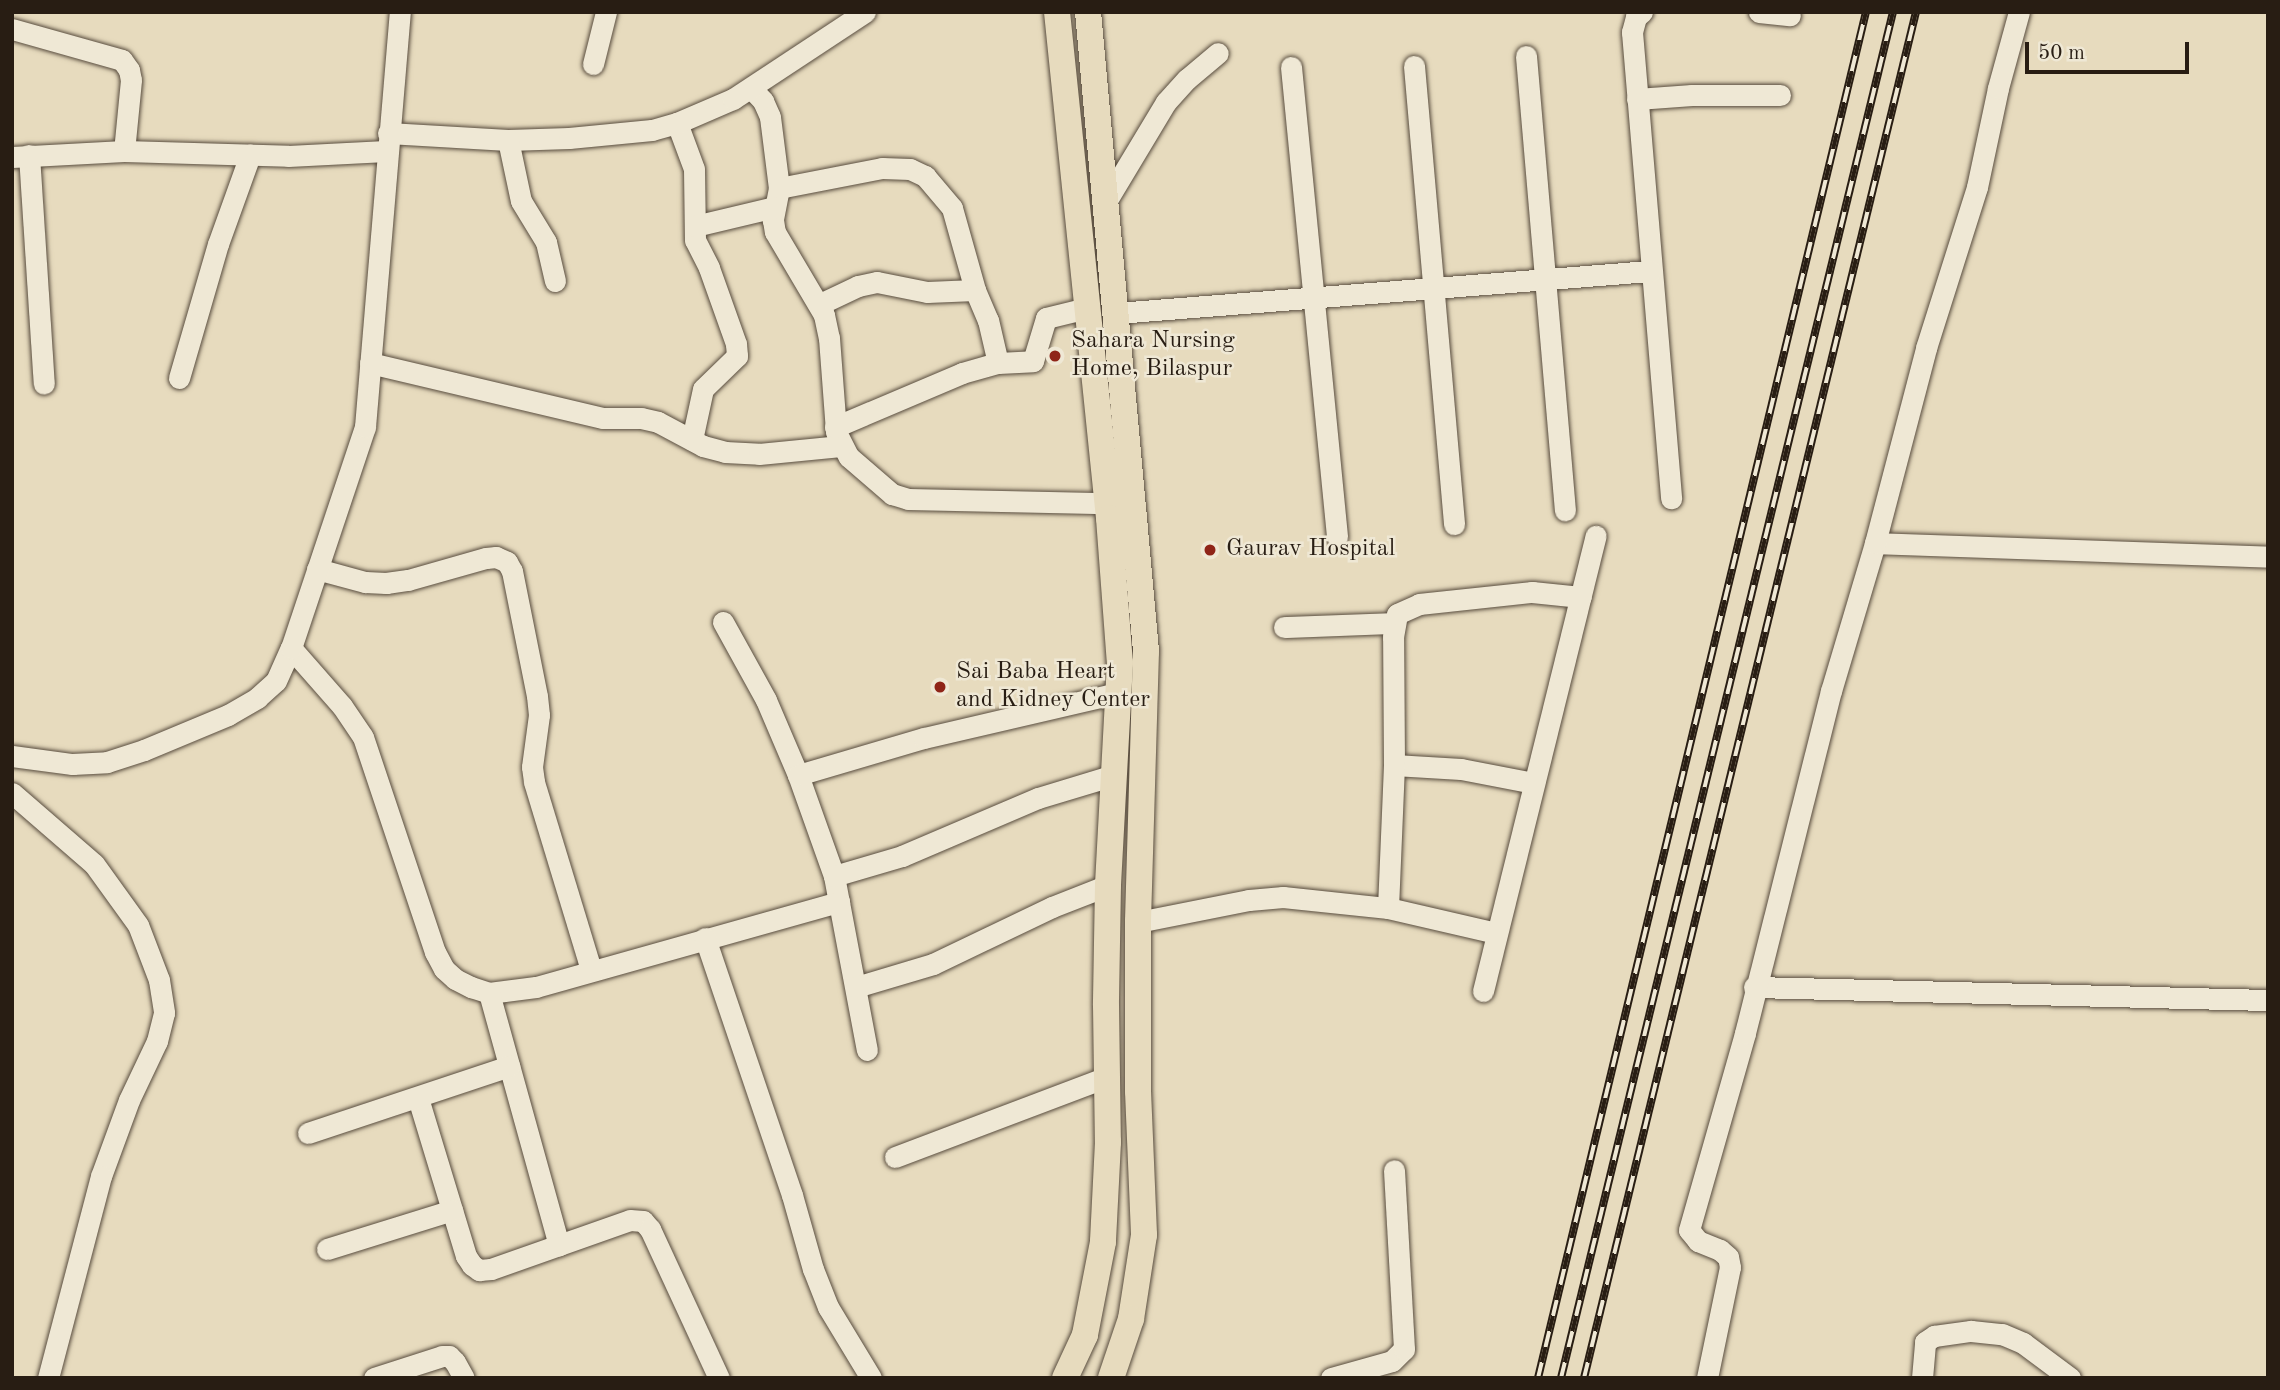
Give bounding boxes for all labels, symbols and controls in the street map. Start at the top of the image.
scale bar [2028,28,2192,72]
text: 50 m [2038,43,2085,64]
place label: Sahara Nursing Home, Bilaspur [1071,328,1235,384]
marker: Sahara Nursing Home, Bilaspur [1045,346,1065,366]
place label: Gaurav Hospital [1226,536,1395,564]
marker: Gaurav Hospital [1200,540,1220,560]
place label: Sai Baba Heart and Kidney Center [956,659,1150,715]
marker: Sai Baba Heart and Kidney Center [930,677,950,697]

